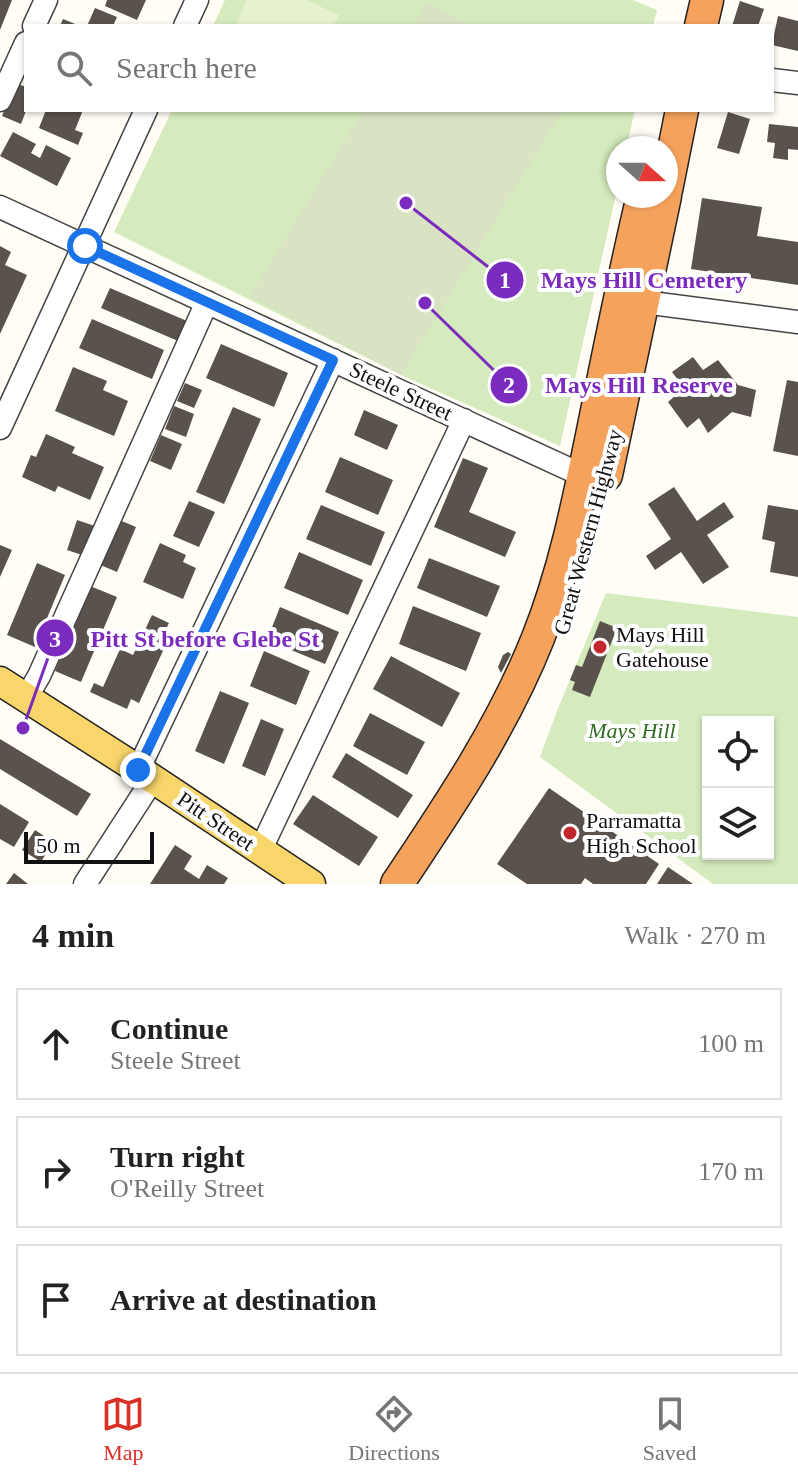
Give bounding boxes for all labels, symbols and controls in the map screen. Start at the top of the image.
search box [24,24,774,112]
icon: search [52,46,96,90]
text: Search here [116,51,257,84]
north arrow [606,136,678,208]
route start [67,228,103,264]
callout: Mays Hill Cemetery [485,256,763,304]
text: 1 [499,267,511,293]
text: Mays Hill Cemetery [541,267,747,293]
street label: Steele Street [346,356,456,426]
callout: Mays Hill Reserve [489,361,749,409]
text: 2 [503,372,515,398]
text: Mays Hill Reserve [545,372,733,398]
street label: Great Western Highway [549,427,627,637]
callout: Pitt St before Glebe St [35,614,336,662]
place label: Mays Hill Gatehouse [616,622,709,672]
text: 3 [49,626,61,652]
text: Pitt St before Glebe St [91,626,319,652]
marker: Mays Hill Gatehouse [591,638,609,656]
map controls [702,716,774,860]
button: locate [702,716,774,788]
park label: Mays Hill [587,718,676,743]
route end [120,752,156,788]
street label: Pitt Street [173,786,259,856]
button: layers [702,788,774,860]
place label: Parramatta High School [586,808,697,858]
marker: Parramatta High School [561,824,579,842]
scale bar [24,828,154,864]
text: 50 m [36,833,81,858]
text: 4 min [32,917,114,954]
text: Walk · 270 m [624,921,766,950]
text: Continue [110,1012,228,1045]
icon: ahead [34,1022,78,1066]
text: 100 m [698,1029,764,1058]
text: Steele Street [110,1046,241,1075]
text: Turn right [110,1140,245,1173]
icon: right [34,1150,78,1194]
text: 170 m [698,1157,764,1186]
text: O'Reilly Street [110,1174,264,1203]
icon: arrive [34,1278,78,1322]
text: Arrive at destination [110,1283,377,1316]
tab: Map [101,1392,145,1466]
tab: Directions [348,1392,440,1466]
tab: Saved [643,1392,697,1466]

